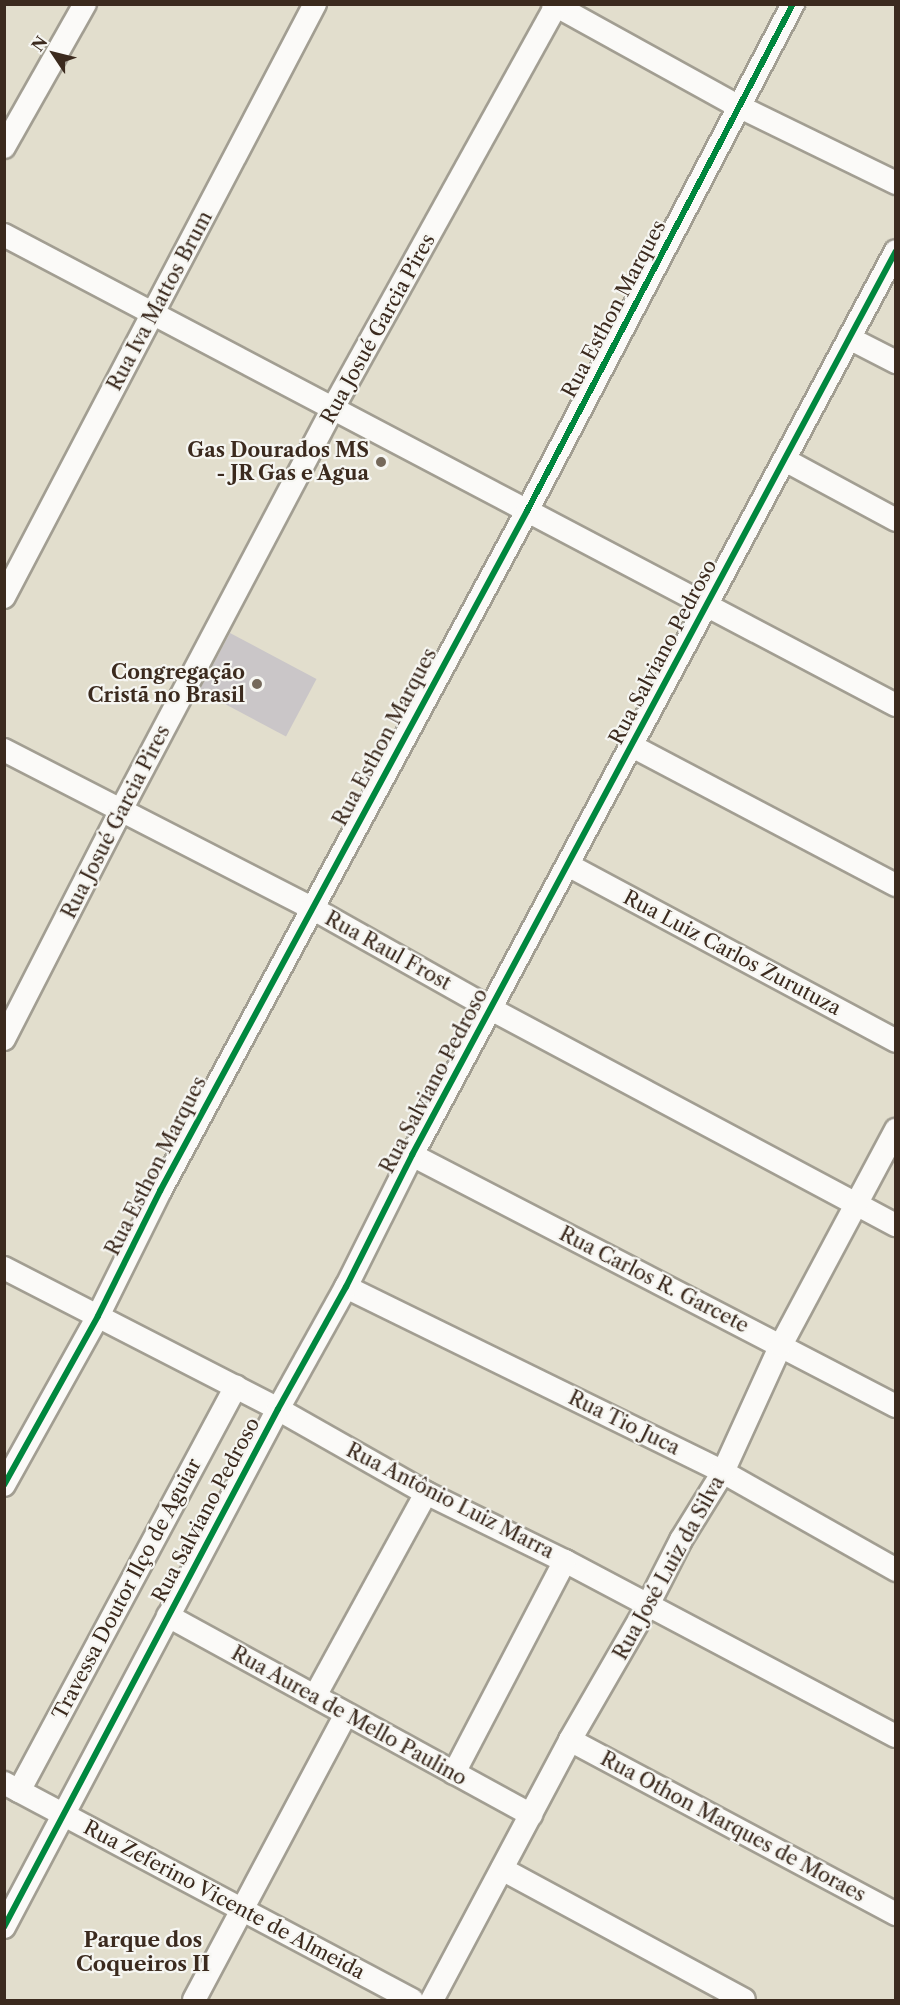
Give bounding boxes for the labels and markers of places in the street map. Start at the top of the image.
place label: Gas Dourados MS - JR Gas e Agua [187,438,369,485]
marker: Gas Dourados MS - JR Gas e Agua [374,455,388,469]
place label: Congregação Cristã no Brasil [87,660,245,707]
marker: Congregação Cristã no Brasil [250,677,264,691]

